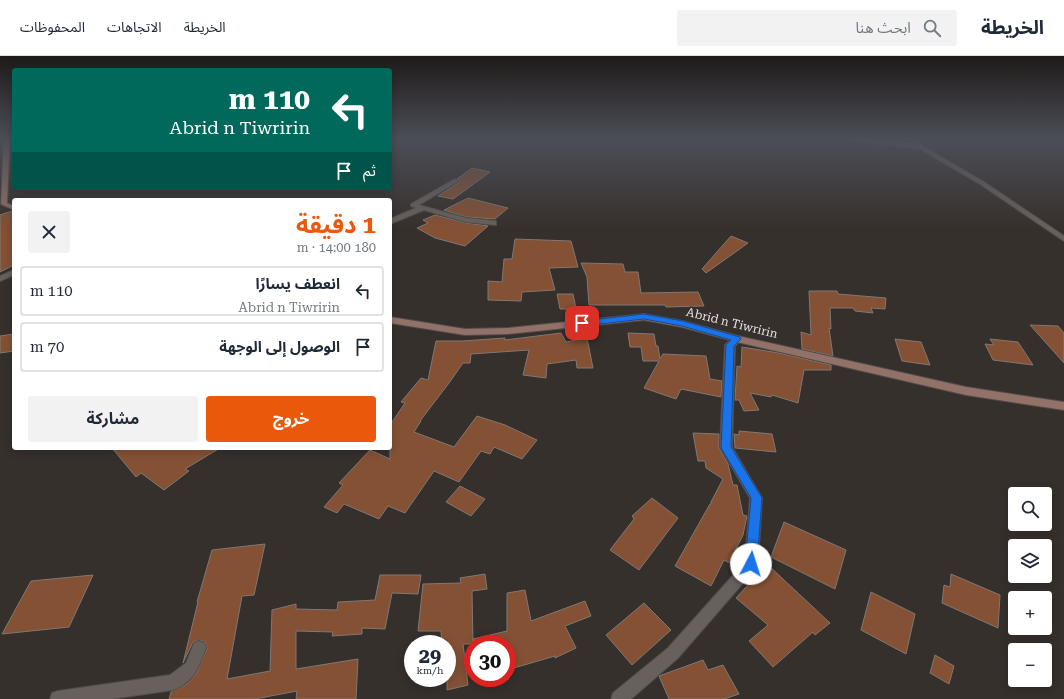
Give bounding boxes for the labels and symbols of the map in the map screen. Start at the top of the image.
street label: Abrid n Tiwririn [685,305,779,341]
pin [565,306,599,340]
position arrow [730,543,772,585]
speed limit sign: 30 [464,635,516,687]

